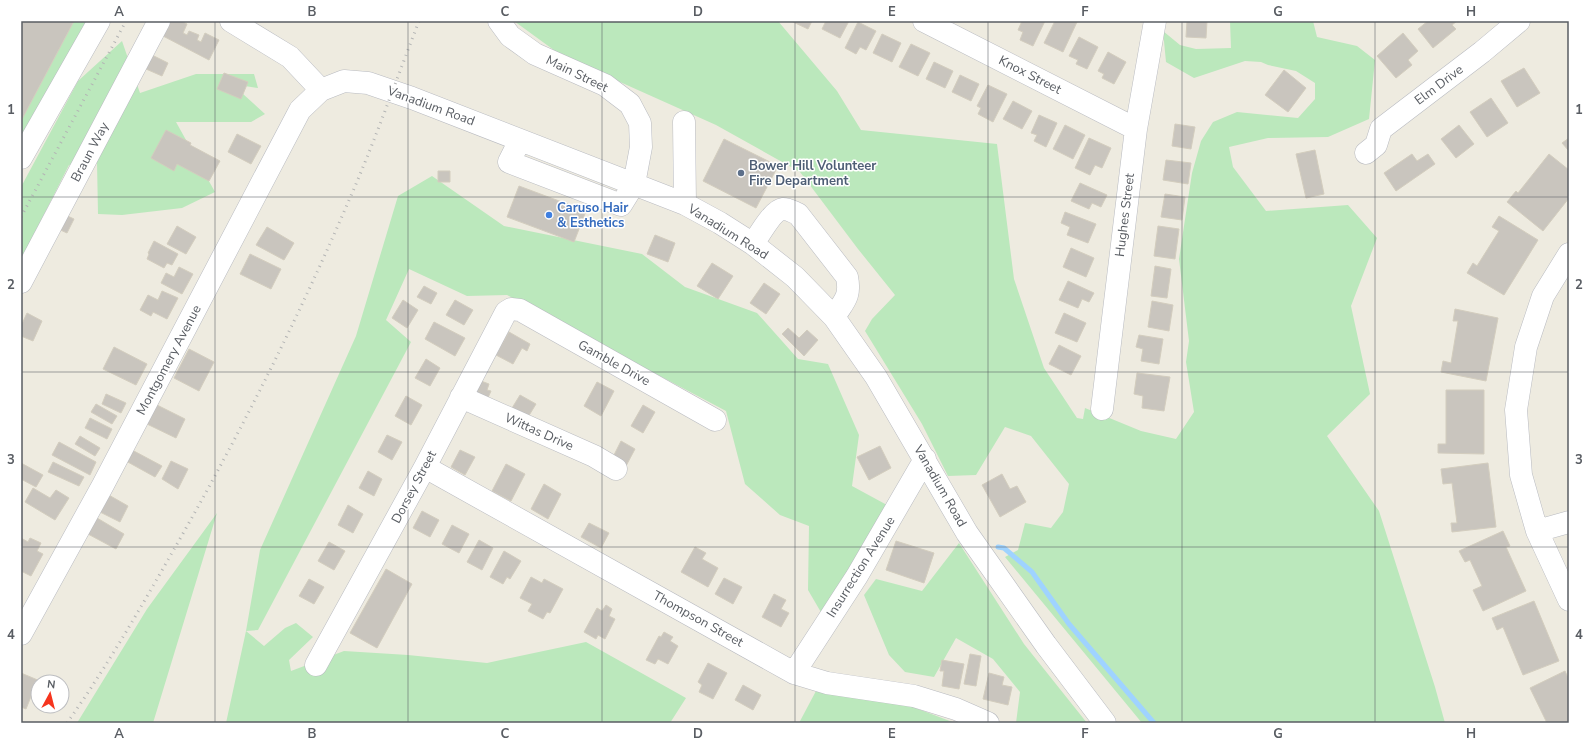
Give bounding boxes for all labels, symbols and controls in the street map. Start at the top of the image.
text: A [114,3,124,21]
text: B [308,3,317,21]
text: C [501,3,510,21]
text: D [693,3,703,21]
text: E [888,3,896,21]
text: F [1081,3,1089,21]
text: G [1273,3,1283,21]
text: H [1466,3,1476,21]
street label: Main Street [543,51,612,97]
street label: Knox Street [996,51,1065,99]
street label: Elm Drive [1411,61,1467,109]
street label: Vanadium Road [384,81,477,130]
text: 1 [7,101,15,119]
text: 1 [1575,101,1583,119]
street label: Braun Way [67,119,113,185]
place label: Bower Hill Volunteer Fire Department [749,157,877,190]
marker: Bower Hill Volunteer Fire Department [736,168,746,178]
street label: Hughes Street [1111,172,1139,258]
place label: Caruso Hair & Esthetics [557,199,629,232]
street label: Vanadium Road [683,199,772,264]
marker: Caruso Hair & Esthetics [544,210,554,220]
text: 2 [7,276,15,294]
text: 2 [1575,276,1583,294]
street label: Montgomery Avenue [132,302,206,418]
street label: Gamble Drive [575,336,653,390]
street label: Wittas Drive [502,409,576,455]
street label: Vanadium Road [909,441,971,530]
street label: Dorsey Street [387,447,441,527]
text: 3 [7,451,15,469]
text: 3 [1575,451,1583,469]
street label: Insurrection Avenue [823,513,899,621]
street label: Thompson Street [650,587,747,652]
text: 4 [7,626,15,644]
text: 4 [1575,626,1583,644]
north arrow [30,674,70,714]
text: N [46,677,56,693]
text: A [114,725,124,743]
text: B [308,725,317,743]
text: C [501,725,510,743]
text: D [693,725,703,743]
text: E [888,725,896,743]
text: F [1081,725,1089,743]
text: G [1273,725,1283,743]
text: H [1466,725,1476,743]

